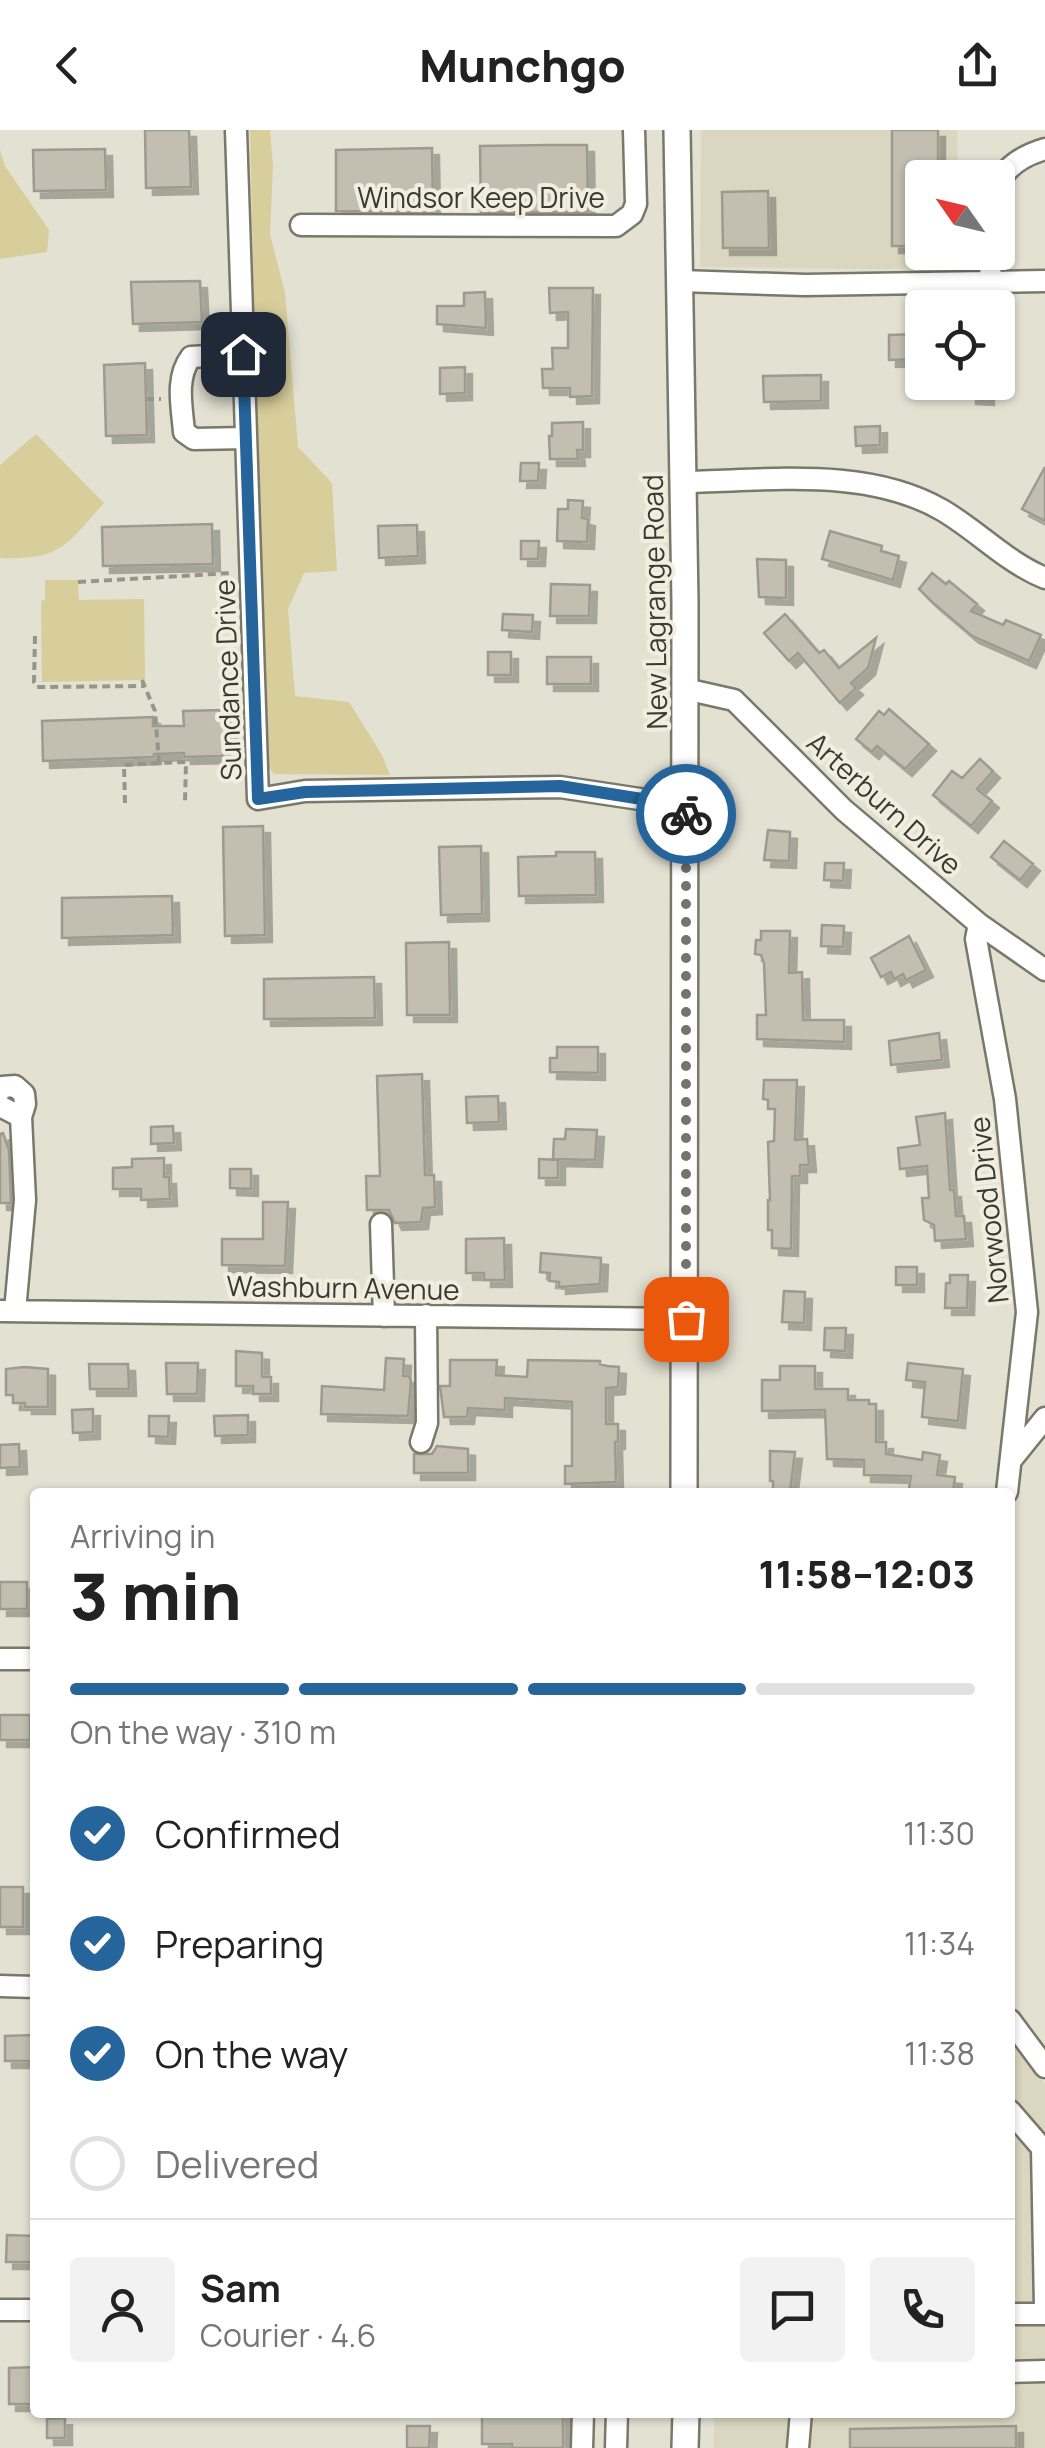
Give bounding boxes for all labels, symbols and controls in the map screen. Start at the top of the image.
text: Munchgo [419,34,626,96]
icon: back [40,38,95,93]
icon: share [950,38,1005,93]
north arrow [905,160,1015,270]
map controls [905,160,1015,400]
street label: Windsor Keep Drive [357,178,605,216]
button: locate [905,290,1015,400]
pin [201,312,286,397]
icon: home [216,327,271,382]
street label: New Lagrange Road [633,474,675,730]
street label: Sundance Drive [204,579,250,781]
street label: Arterburn Drive [799,723,971,883]
courier [636,764,736,864]
icon: bike [659,787,714,842]
street label: Norwood Drive [959,1115,1017,1305]
street label: Washburn Avenue [226,1266,460,1308]
pin [644,1277,729,1362]
icon: bag [659,1292,714,1347]
text: Arriving in [70,1514,215,1558]
text: 11:58–12:03 [759,1547,975,1599]
text: 3 min [70,1551,242,1640]
text: On the way · 310 m [70,1710,336,1754]
icon: check [70,1806,125,1861]
text: Confirmed [155,1807,341,1859]
text: 11:30 [903,1811,975,1855]
icon: check [70,1916,125,1971]
text: Preparing [155,1917,324,1969]
text: 11:34 [904,1921,975,1965]
icon: check [70,2026,125,2081]
text: On the way [155,2027,348,2079]
text: 11:38 [904,2031,975,2075]
text: Delivered [155,2137,319,2189]
button: person [70,2257,175,2362]
button: chat [740,2257,845,2362]
button: phone [870,2257,975,2362]
text: Sam [200,2261,281,2313]
text: Courier · 4.6 [200,2313,376,2357]

